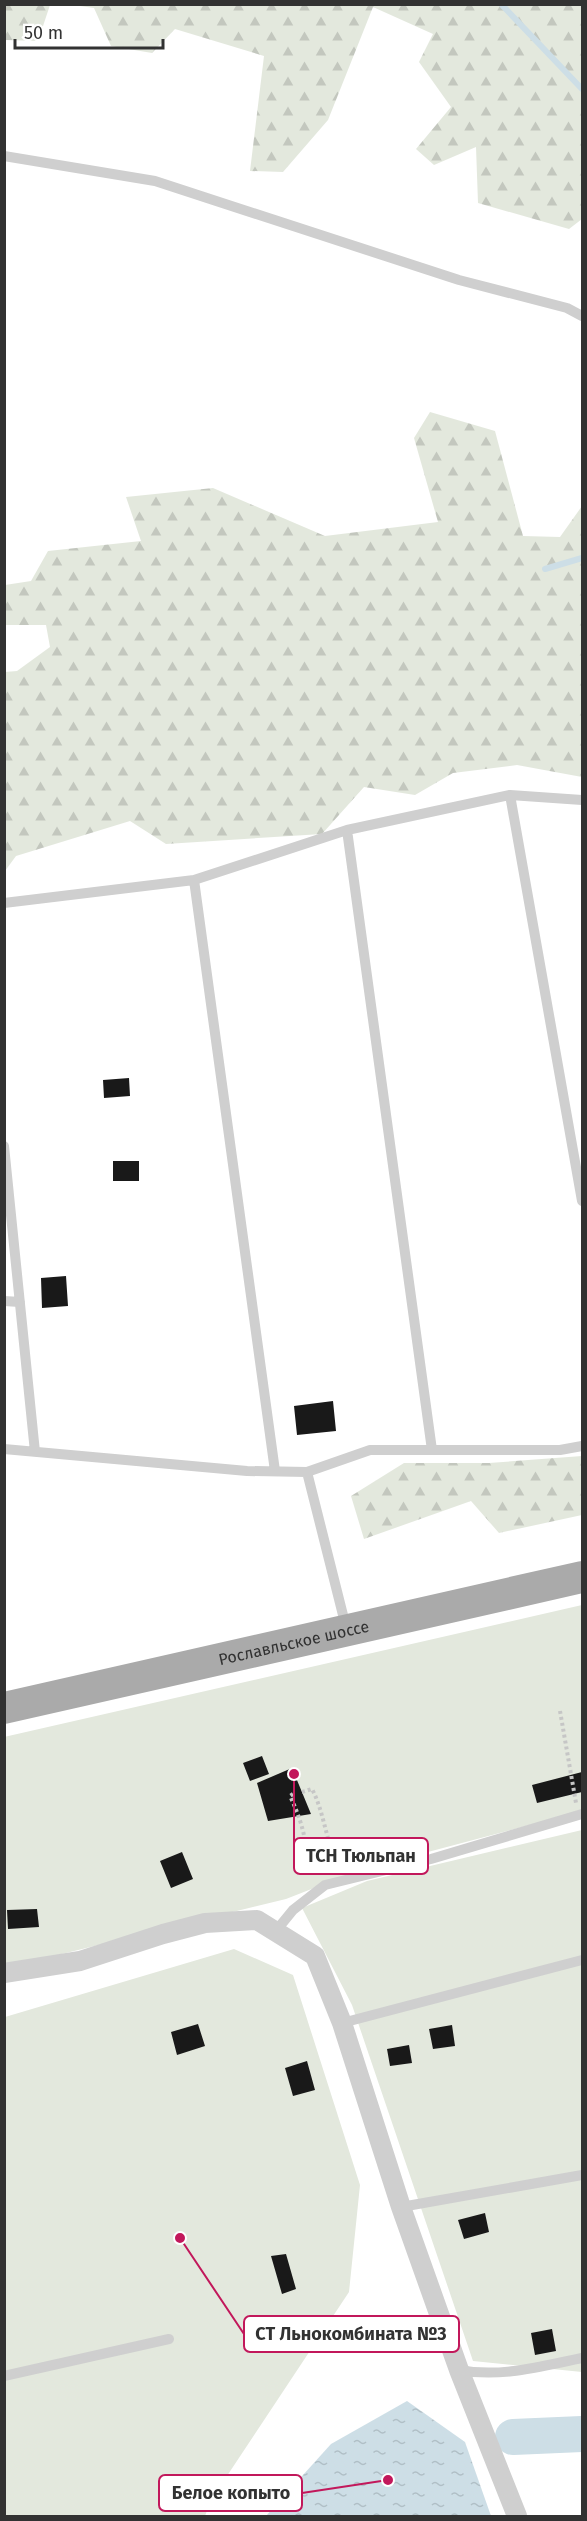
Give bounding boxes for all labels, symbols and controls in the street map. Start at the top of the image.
scale bar [15,12,164,50]
text: 50 m [24,22,63,44]
street label: Рославльское шоссе [217,1616,371,1669]
callout: ТСН Тюльпан [294,1838,428,1874]
text: ТСН Тюльпан [306,1845,416,1867]
callout: СТ Льнокомбината №3 [244,2316,459,2352]
text: СТ Льнокомбината №3 [255,2323,447,2345]
callout: Белое копыто [159,2475,302,2511]
text: Белое копыто [172,2482,290,2504]

